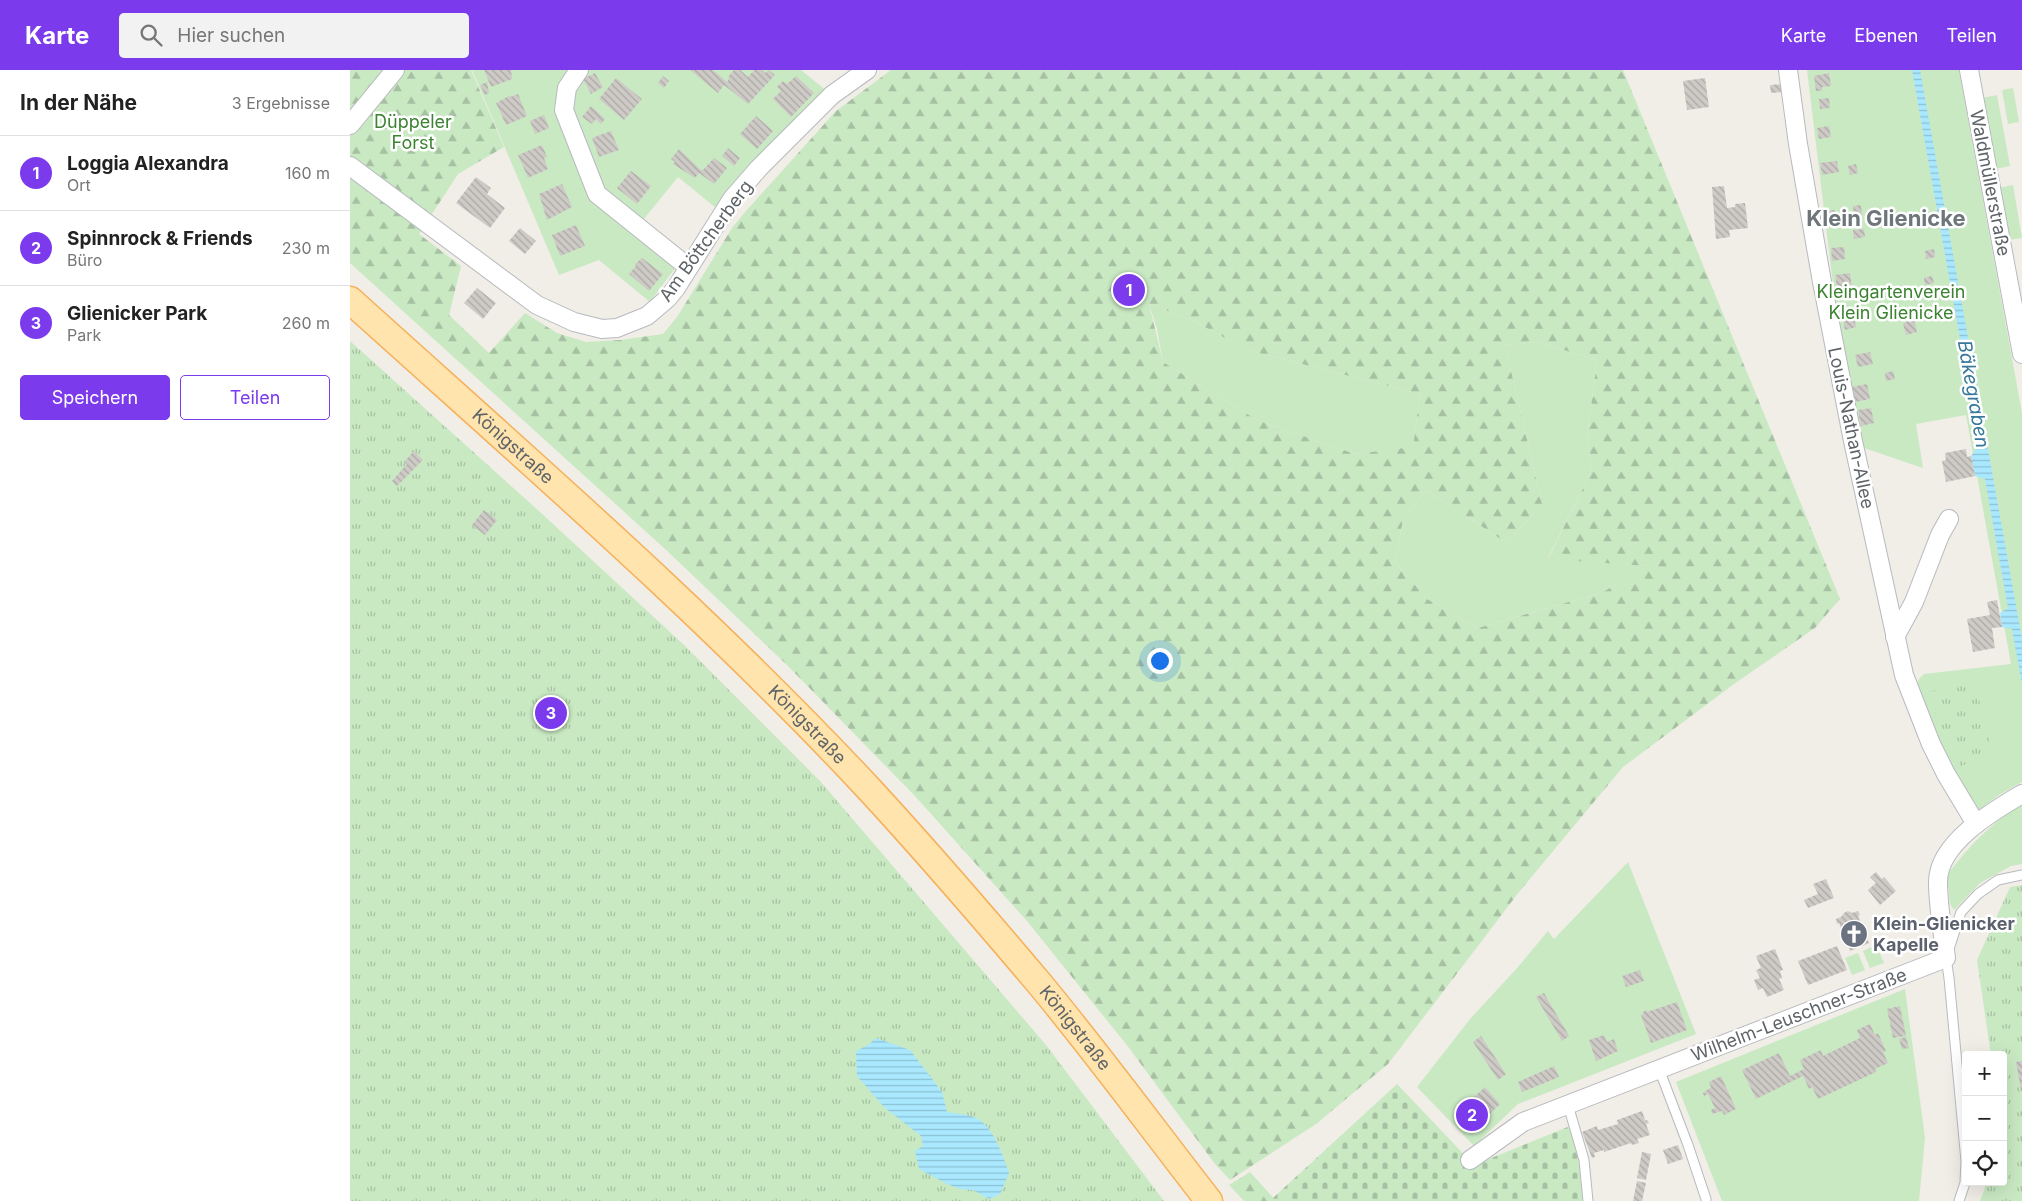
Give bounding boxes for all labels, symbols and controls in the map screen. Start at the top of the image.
search box [119,13,469,58]
text: Karte [25,21,89,50]
icon: search [137,21,165,49]
text: Hier suchen [177,24,285,47]
text: Karte [1781,25,1826,46]
text: Ebenen [1854,25,1918,46]
text: Teilen [1946,25,1997,46]
text: In der Nähe [20,90,137,115]
text: 3 Ergebnisse [232,93,330,113]
street label: Waldmüllerstraße [1966,108,2015,258]
park label: Düppeler Forst [374,111,452,153]
text: Loggia Alexandra [67,152,229,175]
text: 1 [33,163,39,183]
text: 160 m [285,163,330,183]
text: Ort [67,175,91,195]
street label: Am Böttcherberg [655,176,757,305]
district label: Klein Glienicke [1806,205,1966,231]
text: Spinnrock & Friends [67,227,253,250]
text: 2 [31,238,41,258]
text: 230 m [282,238,330,258]
text: Büro [67,250,102,270]
pin: 1 [1113,271,1145,309]
park label: Kleingartenverein Klein Glienicke [1817,281,1965,323]
text: Glienicker Park [67,302,207,325]
text: 3 [31,313,41,333]
text: 260 m [282,313,330,333]
text: Park [67,325,101,345]
water label: Bäkegraben [1953,338,1994,450]
street label: Louis-Nathan-Allee [1824,345,1879,511]
button: Speichern [20,375,170,420]
button: Teilen [180,375,330,420]
street label: Königstraße [468,404,558,488]
your location [1147,648,1173,674]
street label: Königstraße [764,680,851,768]
pin: 3 [535,694,567,732]
place label: Klein-Glienicker Kapelle [1873,913,2015,955]
church icon: Klein-Glienicker Kapelle [1839,919,1869,949]
street label: Wilhelm-Leuschner-Straße [1688,964,1910,1065]
street label: Königstraße [1036,981,1116,1074]
map controls [1962,1051,2007,1186]
button: + [1962,1051,2007,1096]
pin: 2 [1456,1096,1488,1134]
button: − [1962,1096,2007,1141]
button: locate [1962,1141,2007,1186]

